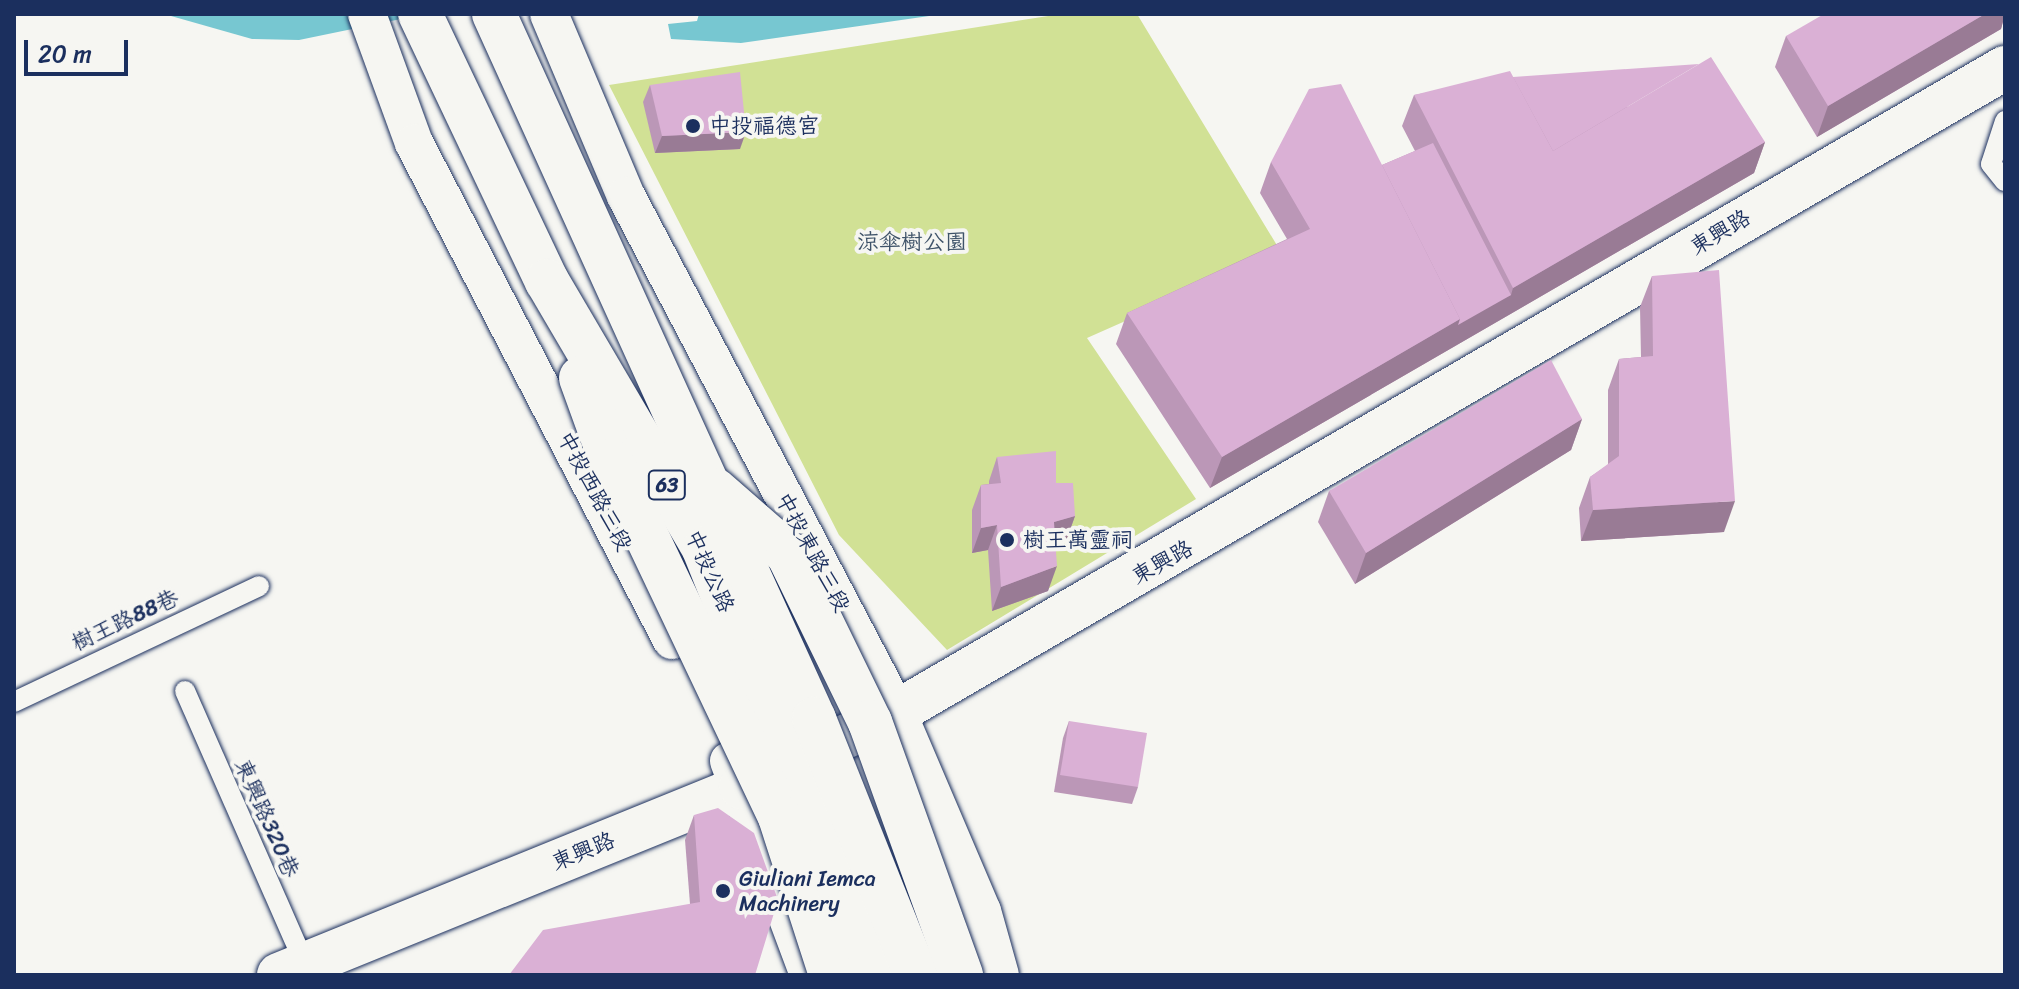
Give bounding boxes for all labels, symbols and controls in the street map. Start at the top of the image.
scale bar [28,24,132,74]
text: 20 m [38,33,92,75]
place label: 中投福德宮 [709,113,819,139]
marker: 中投福德宮 [684,117,702,135]
street label: 東興路 [1685,204,1755,260]
park label: 涼傘樹公園 [857,229,967,255]
street label: 中投西路三段 [552,427,638,555]
road number: 63 [647,469,687,501]
street label: 中投東路三段 [770,488,856,616]
street label: 中投公路 [680,525,740,617]
place label: 樹王萬靈祠 [1023,527,1133,553]
marker: 樹王萬靈祠 [998,531,1016,549]
street label: 東興路 [1127,534,1197,590]
street label: 樹王路88巷 [68,584,182,656]
street label: 東興路320巷 [229,755,305,881]
street label: 東興路 [547,826,619,876]
place label: Giuliani Iemca Machinery [739,865,877,916]
marker: Giuliani Iemca Machinery [714,882,732,900]

